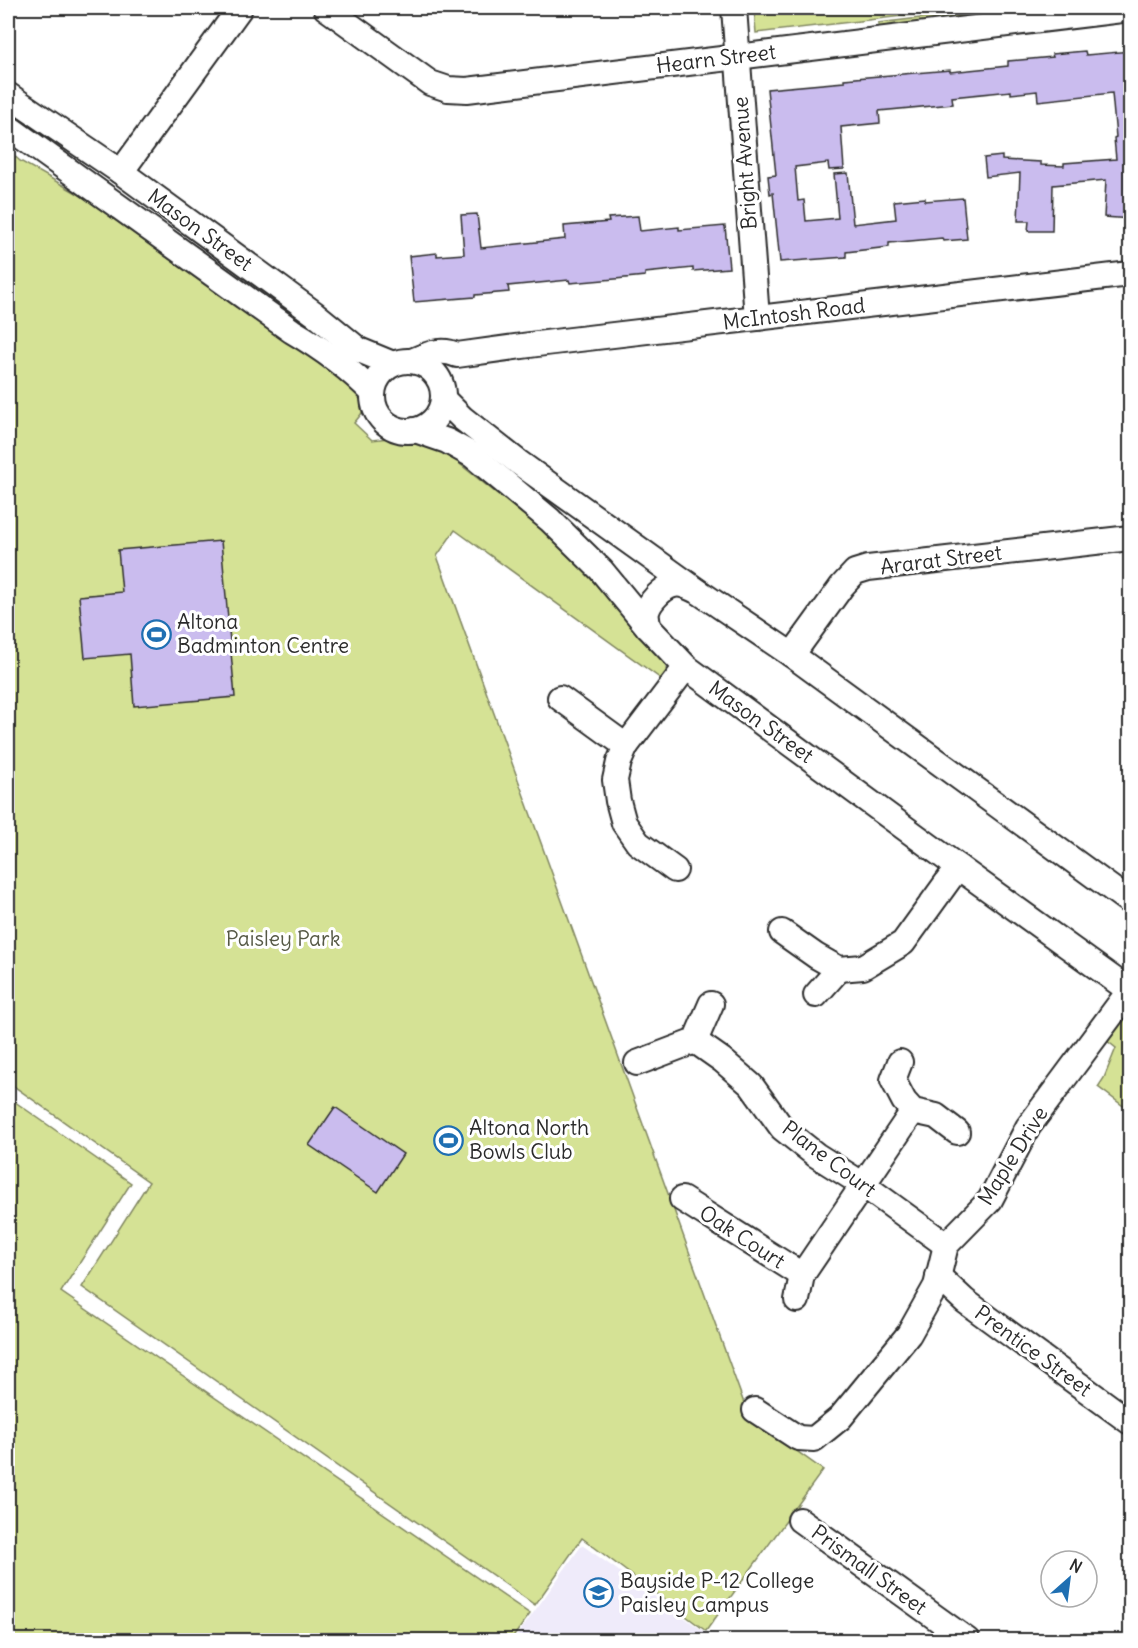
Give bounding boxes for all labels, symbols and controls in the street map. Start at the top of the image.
street label: Hearn Street [655,38,777,79]
street label: Bright Avenue [726,96,763,230]
street label: Mason Street [142,182,258,277]
street label: McIntosh Road [721,291,867,336]
street label: Ararat Street [879,539,1003,580]
place label: Altona Badminton Centre [177,608,349,659]
sports icon: Altona Badminton Centre [140,618,172,650]
street label: Mason Street [703,674,819,769]
park label: Paisley Park [226,925,340,952]
street label: Maple Drive [972,1101,1054,1210]
place label: Altona North Bowls Club [469,1114,589,1165]
street label: Plane Court [777,1114,882,1203]
sports icon: Altona North Bowls Club [432,1124,464,1156]
street label: Oak Court [694,1199,790,1274]
street label: Prentice Street [969,1299,1097,1402]
street label: Prismall Street [806,1519,932,1621]
north arrow [1039,1549,1099,1609]
text: N [1066,1554,1086,1577]
place label: Bayside P-12 College Paisley Campus [620,1567,814,1618]
school or university icon: Bayside P-12 College Paisley Campus [583,1577,615,1609]

